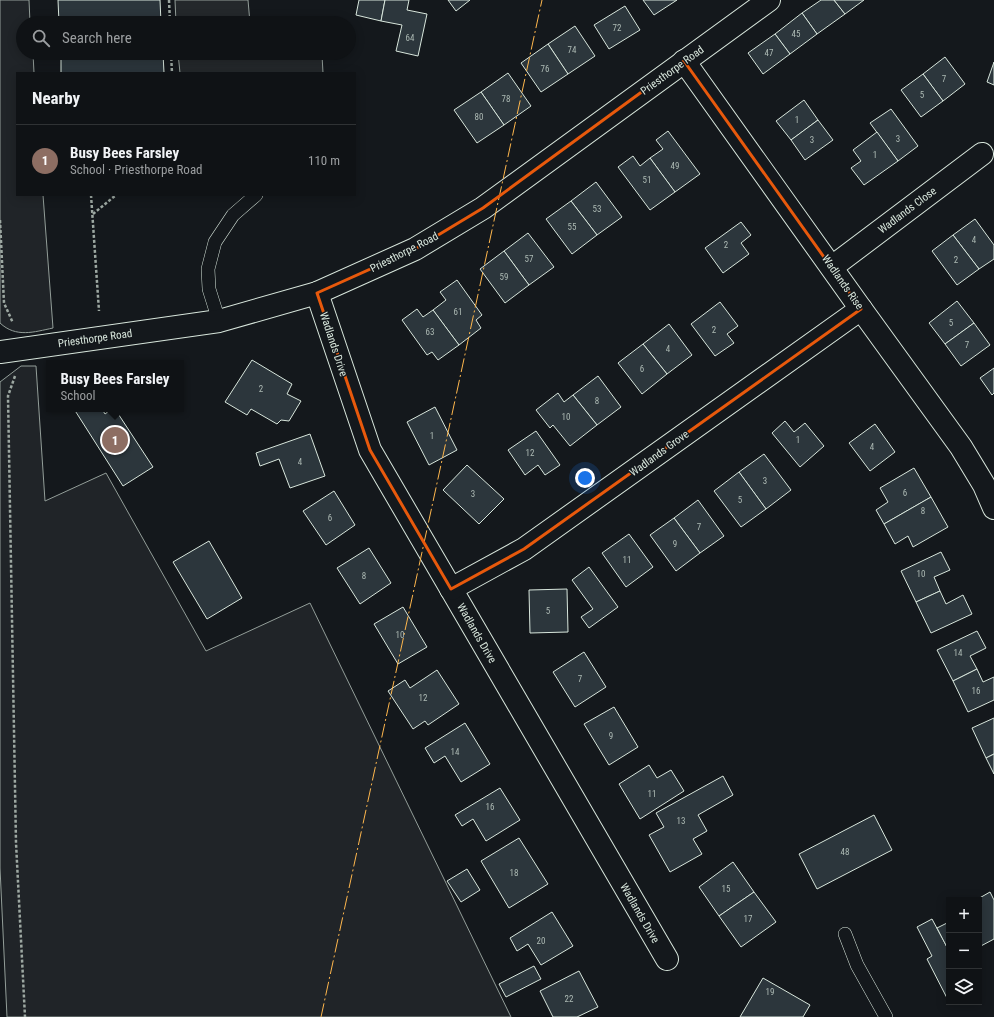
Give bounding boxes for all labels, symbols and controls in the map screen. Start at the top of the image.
search box [16,16,356,60]
house number: 72 [613,23,622,33]
icon: search [30,27,52,49]
text: Search here [62,29,132,47]
house number: 45 [792,29,801,39]
house number: 64 [406,33,415,43]
street label: Priesthorpe Road [638,43,706,98]
house number: 74 [568,45,577,55]
house number: 47 [765,48,774,58]
house number: 76 [541,64,549,74]
house number: 7 [942,74,947,84]
text: Nearby [32,88,80,108]
house number: 5 [920,90,925,100]
house number: 78 [502,94,510,104]
house number: 80 [475,112,483,122]
house number: 1 [795,115,799,125]
house number: 3 [896,134,900,144]
house number: 3 [810,135,814,145]
text: Busy Bees Farsley [70,144,179,162]
house number: 1 [873,150,877,160]
text: 1 [42,153,48,168]
text: 110 m [308,153,340,168]
house number: 49 [671,161,679,171]
text: School · Priesthorpe Road [70,162,203,177]
house number: 51 [643,175,651,185]
street label: Wadlands Close [876,184,939,237]
house number: 53 [593,204,601,214]
house number: 55 [568,222,577,232]
street label: Priesthorpe Road [368,230,440,275]
house number: 4 [972,235,977,245]
house number: 2 [724,240,729,250]
street label: Wadlands Rise [819,253,866,312]
house number: 57 [525,254,534,264]
house number: 2 [954,255,959,265]
house number: 59 [500,272,508,282]
house number: 61 [454,307,462,317]
street label: Wadlands Drive [317,310,350,378]
house number: 5 [949,318,954,328]
house number: 2 [712,325,717,335]
street label: Priesthorpe Road [57,327,133,350]
house number: 63 [426,327,434,337]
house number: 7 [965,340,970,350]
house number: 4 [666,344,671,354]
popup [46,360,184,412]
house number: 6 [640,364,644,374]
text: Busy Bees Farsley [60,370,170,388]
house number: 2 [259,384,264,394]
text: School [60,388,96,403]
house number: 8 [595,396,599,406]
house number: 10 [562,412,570,422]
pin: 1 [102,425,128,455]
street label: Wadlands Grove [627,428,691,479]
house number: 1 [430,431,434,441]
house number: 1 [796,435,800,445]
house number: 4 [870,442,875,452]
house number: 12 [526,448,535,458]
house number: 4 [298,457,303,467]
your location [575,468,595,488]
house number: 3 [763,476,767,486]
house number: 6 [903,488,907,498]
house number: 3 [471,489,475,499]
house number: 5 [738,495,743,505]
house number: 8 [921,506,925,516]
house number: 6 [328,513,332,523]
house number: 7 [697,522,702,532]
house number: 9 [673,539,677,549]
house number: 11 [623,555,631,565]
house number: 10 [917,569,925,579]
house number: 8 [362,571,366,581]
street label: Wadlands Drive [454,601,499,666]
house number: 5 [546,606,551,616]
house number: 10 [396,630,404,640]
house number: 14 [954,648,963,658]
house number: 7 [578,674,583,684]
house number: 16 [972,686,980,696]
house number: 12 [419,693,428,703]
house number: 9 [609,731,613,741]
house number: 14 [451,747,460,757]
house number: 11 [648,789,656,799]
house number: 16 [486,802,494,812]
house number: 13 [677,816,685,826]
house number: 48 [841,847,849,857]
house number: 18 [510,868,518,878]
street label: Wadlands Drive [617,881,662,946]
house number: 15 [722,884,731,894]
map controls [946,897,982,1005]
button: + [946,897,982,933]
house number: 17 [744,914,753,924]
button: − [946,933,982,969]
house number: 20 [537,936,545,946]
button: layers [946,969,982,1005]
house number: 19 [766,987,774,997]
house number: 22 [565,994,574,1004]

